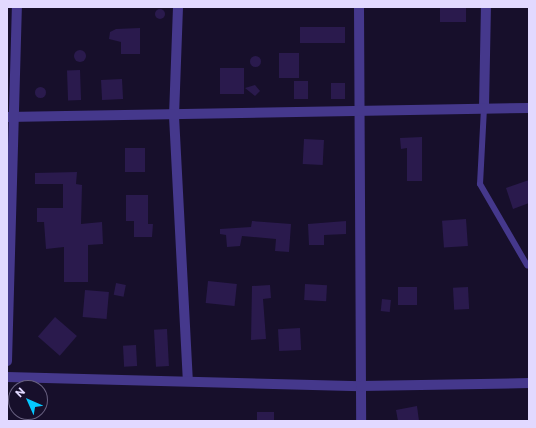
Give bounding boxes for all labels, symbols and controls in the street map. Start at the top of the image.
north arrow [8,380,48,420]
text: N [12,384,27,399]

